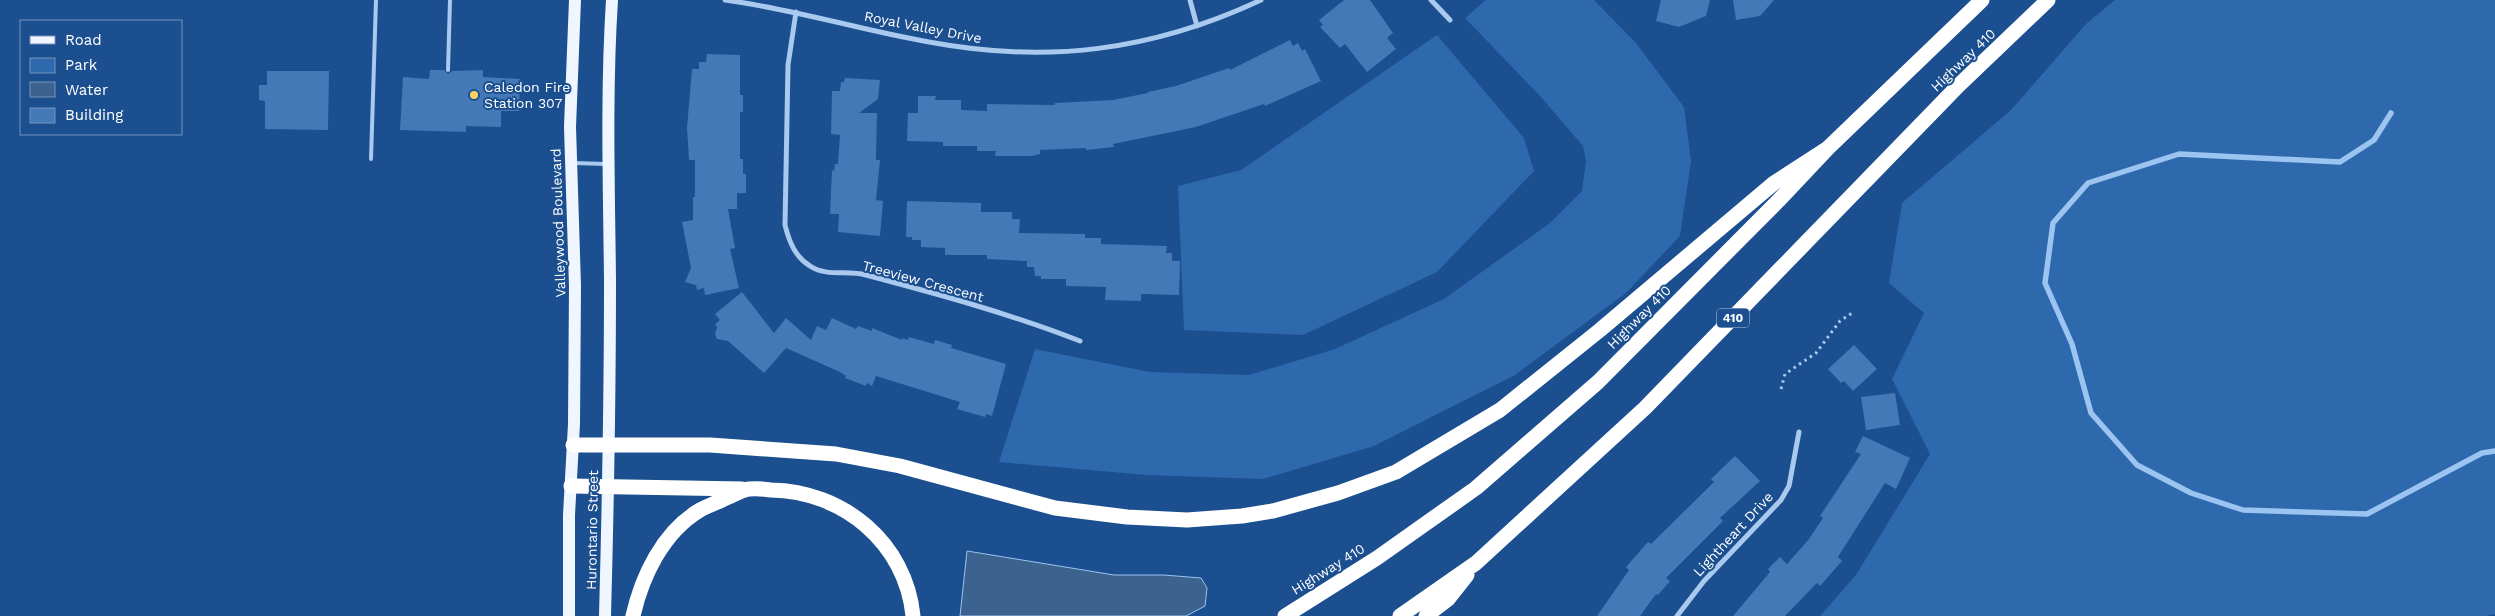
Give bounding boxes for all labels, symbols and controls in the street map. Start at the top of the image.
street label: Royal Valley Drive [863,8,983,46]
legend [20,20,182,135]
street label: Highway 410 [1928,25,1998,95]
text: Road [65,31,102,49]
text: Park [65,56,98,74]
place label: Caledon Fire Station 307 [484,79,570,111]
text: Water [65,81,108,99]
marker: Caledon Fire Station 307 [468,89,480,101]
text: Building [65,106,123,124]
street label: Valleywood Boulevard [547,148,569,298]
street label: Treeview Crescent [861,257,986,305]
street label: Highway 410 [1604,282,1674,352]
road number: 410 [1717,308,1749,328]
street label: Hurontario Street [583,470,601,590]
street label: Lightheart Drive [1690,489,1776,579]
street label: Highway 410 [1288,540,1368,598]

